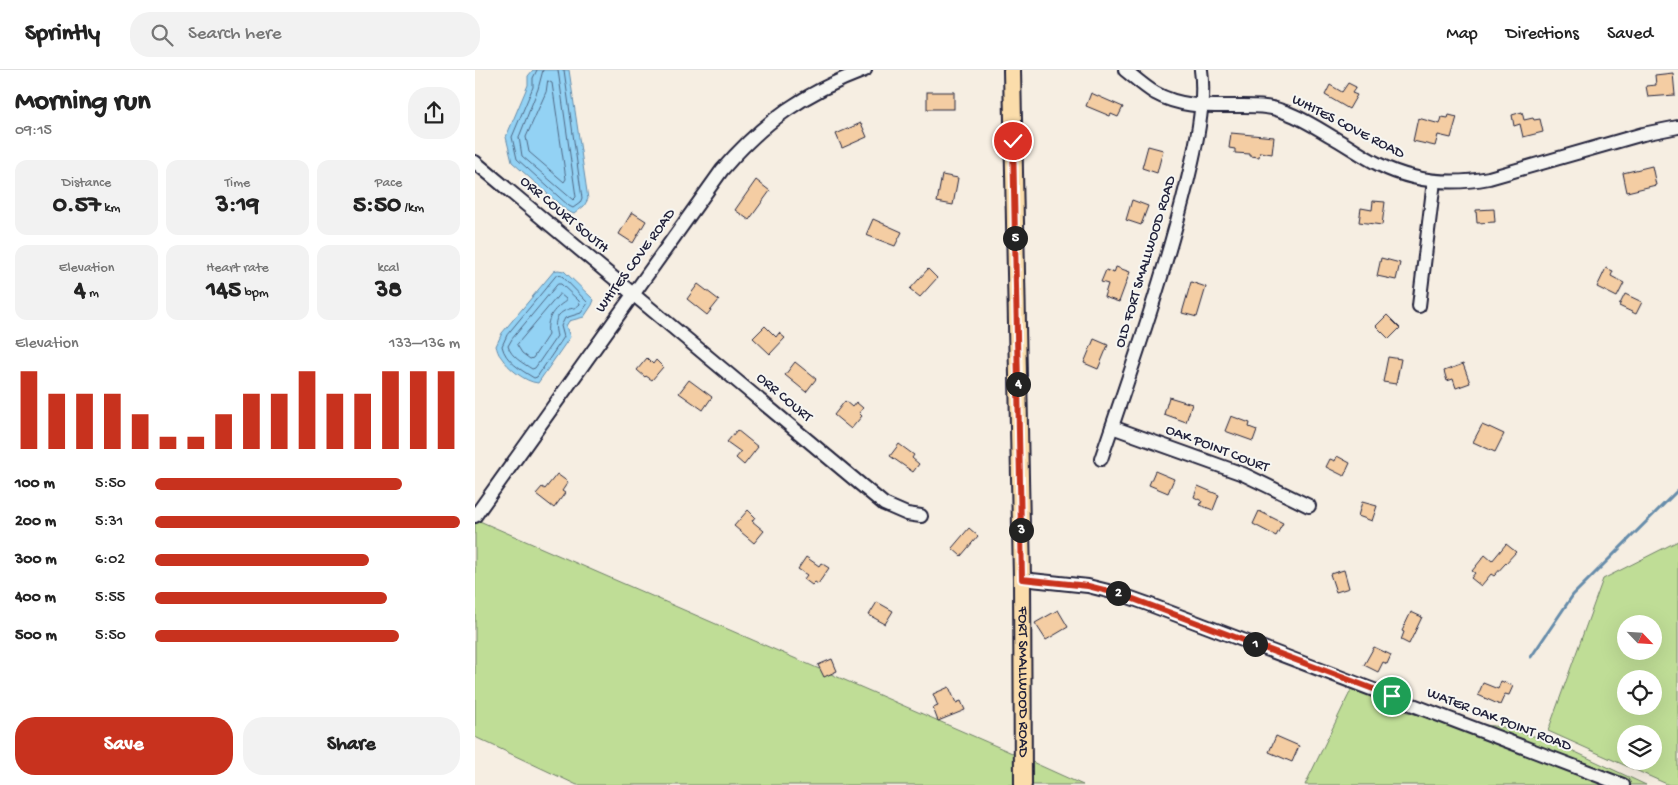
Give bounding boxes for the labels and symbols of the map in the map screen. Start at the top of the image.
street label: WHITES COVE ROAD [1288,91,1408,163]
pin [992,120,1034,162]
street label: ORR COURT SOUTH [516,173,612,258]
street label: OLD FORT SMALLWOOD ROAD [1111,174,1181,350]
street label: WHITES COVE ROAD [592,205,680,317]
pin: 5 [1003,226,1027,250]
street label: ORR COURT [752,369,817,427]
pin: 4 [1005,372,1031,396]
street label: OAK POINT COURT [1163,421,1272,477]
pin: 3 [1009,518,1033,542]
pin: 2 [1105,580,1131,606]
street label: FORT SMALLWOOD ROAD [1013,605,1032,758]
north arrow [1617,615,1663,660]
pin: 1 [1243,632,1267,656]
pin [1371,675,1413,717]
street label: WATER OAK POINT ROAD [1424,684,1574,756]

